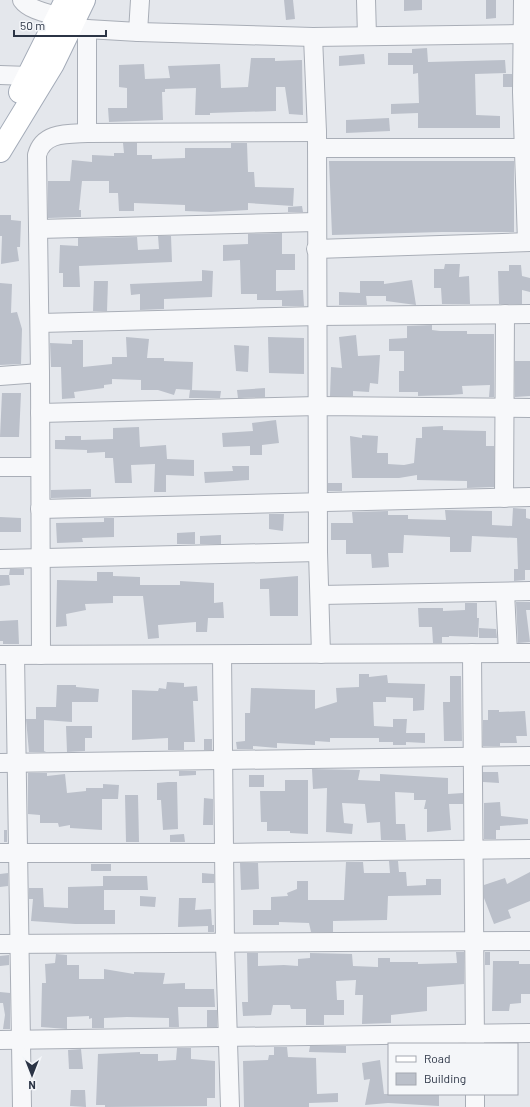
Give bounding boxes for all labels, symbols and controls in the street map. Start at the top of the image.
scale bar [14,12,106,38]
text: 50 m [20,18,45,32]
legend [388,1043,518,1095]
text: Road [424,1051,451,1065]
north arrow [12,1055,52,1095]
text: Building [424,1071,466,1085]
text: N [28,1079,36,1092]

